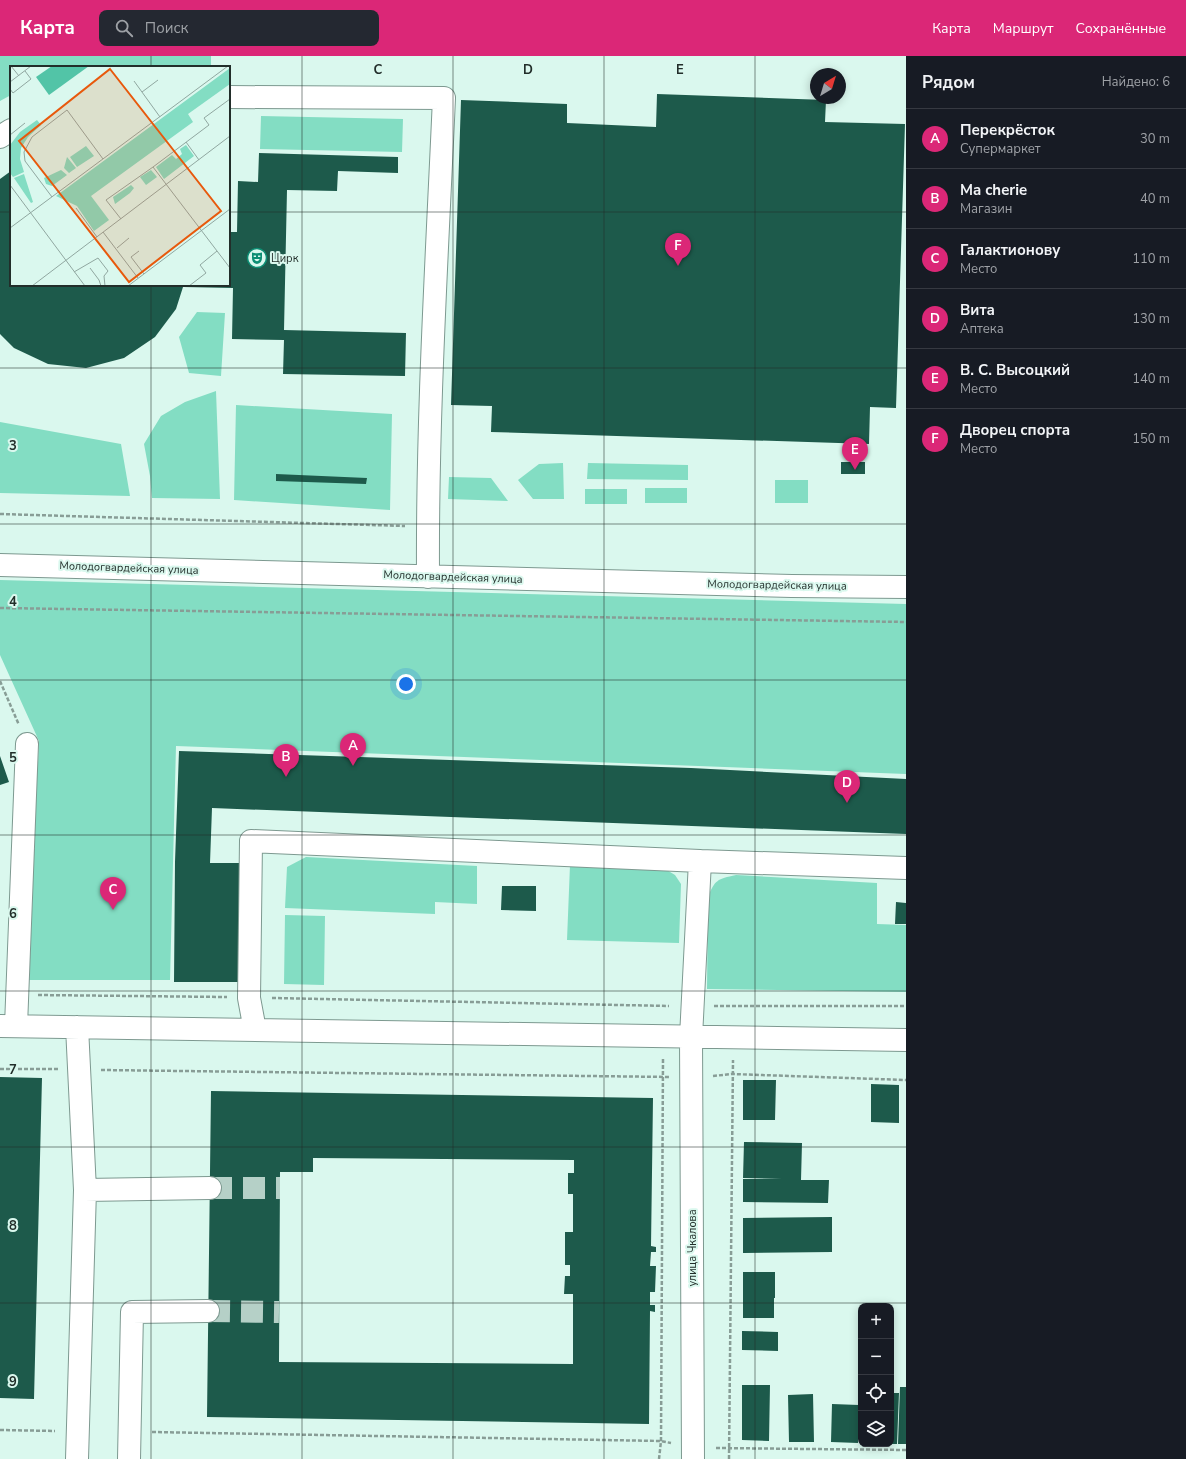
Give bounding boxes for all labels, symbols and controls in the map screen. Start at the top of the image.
search box [99,10,379,46]
text: Карта [20,15,75,41]
icon: search [113,17,135,39]
text: Поиск [145,18,188,38]
text: Карта [932,19,971,38]
text: Маршрут [993,19,1054,38]
text: Сохранённые [1076,19,1166,38]
text: C [374,61,383,79]
text: D [523,61,533,79]
text: E [676,61,684,79]
inset map [10,66,230,286]
north arrow [810,68,846,104]
text: Рядом [922,71,975,94]
text: Найдено: 6 [1102,73,1170,91]
text: Перекрёсток [960,120,1055,140]
text: A [930,130,940,148]
text: 30 m [1140,130,1170,148]
text: Супермаркет [960,140,1041,158]
text: Ma cherie [960,180,1027,200]
text: B [931,190,939,208]
text: 40 m [1140,190,1170,208]
text: Магазин [960,200,1012,218]
pin: F [665,233,691,266]
text: Галактионову [960,240,1060,260]
theatre icon: Цирк [246,247,268,269]
text: C [931,250,939,268]
text: 110 m [1132,250,1170,268]
place label: Цирк [271,251,299,266]
text: Место [960,260,997,278]
text: Вита [960,300,995,320]
text: D [930,310,940,328]
text: 130 m [1132,310,1170,328]
text: Аптека [960,320,1004,338]
text: В. С. Высоцкий [960,360,1070,380]
text: E [931,370,939,388]
text: 140 m [1132,370,1170,388]
text: Место [960,380,997,398]
text: Дворец спорта [960,420,1070,440]
text: F [931,430,939,448]
text: 150 m [1132,430,1170,448]
text: 3 [9,437,17,455]
pin: E [842,437,868,470]
text: Место [960,440,997,458]
street label: Молодогвардейская улица [59,558,199,578]
street label: Молодогвардейская улица [383,567,523,587]
street label: Молодогвардейская улица [707,576,847,594]
text: 4 [9,593,17,611]
your location [396,674,416,694]
pin: A [340,733,366,766]
pin: B [273,744,299,777]
text: 5 [9,749,17,767]
pin: D [834,770,860,803]
pin: C [100,877,126,910]
text: 6 [9,905,17,923]
text: 7 [9,1061,17,1079]
street label: улица Чкалова [685,1209,700,1287]
text: 8 [9,1217,17,1235]
map controls [858,1303,894,1447]
button: + [858,1303,894,1339]
button: − [858,1339,894,1375]
text: 9 [9,1373,17,1391]
button: locate [858,1375,894,1411]
button: layers [858,1411,894,1447]

